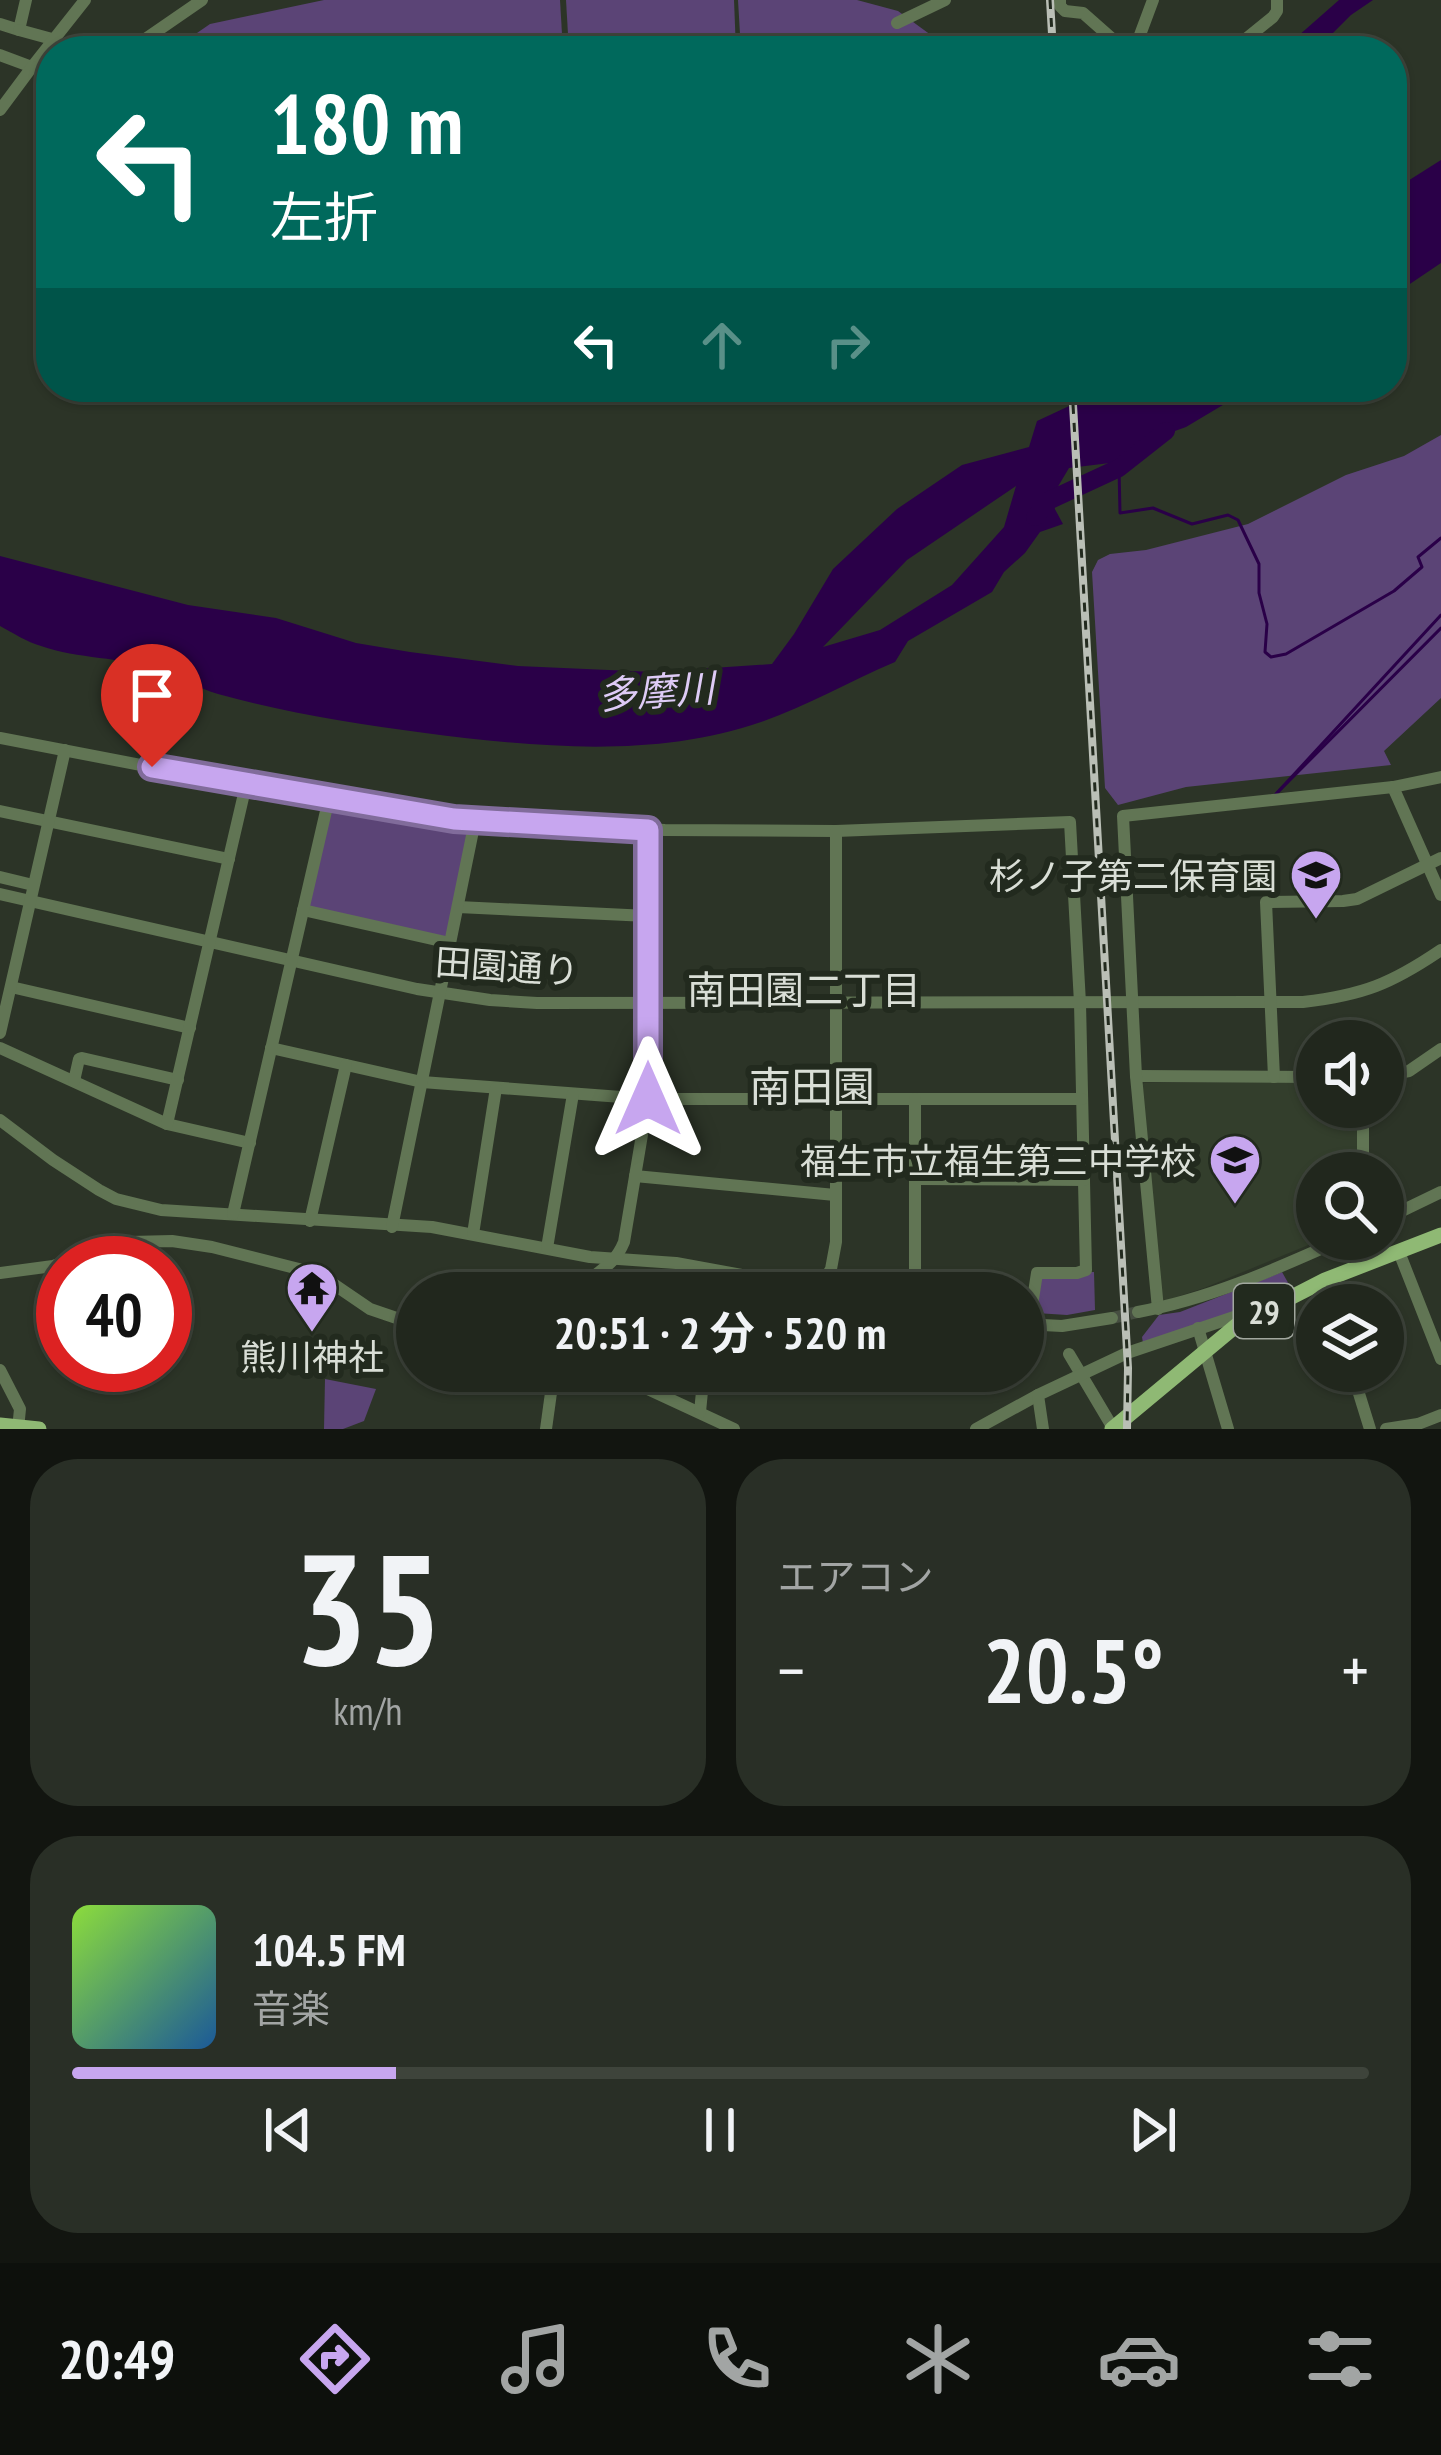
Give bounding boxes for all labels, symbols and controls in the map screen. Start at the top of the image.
text: 180 m [270,68,463,177]
icon: left [72,84,228,240]
text: 左折 [270,182,378,252]
icon: left [563,312,629,378]
icon: ahead [689,312,755,378]
icon: right [815,312,881,378]
pin [101,644,203,767]
water label: 多摩川 [596,661,720,721]
icon: arrive [119,662,185,728]
school or university icon: 杉ノ子第二保育園 [1288,847,1344,921]
place label: 杉ノ子第二保育園 [989,852,1277,899]
street label: 田園通り [434,938,580,994]
district label: 南田園二丁目 [687,964,921,1015]
map controls [1296,1020,1404,1392]
button: sound [1296,1020,1404,1128]
position arrow [585,1036,711,1162]
district label: 南田園 [749,1059,875,1114]
school or university icon: 福生市立福生第三中学校 [1207,1132,1263,1206]
place label: 福生市立福生第三中学校 [800,1137,1196,1184]
button: search [1296,1152,1404,1260]
speed limit sign: 40 [36,1236,192,1392]
temple icon: 熊川神社 [284,1260,340,1334]
road number: 29 [1234,1284,1294,1338]
button: layers [1296,1284,1404,1392]
text: 20:51 · 2 分 · 520 m [554,1303,886,1361]
place label: 熊川神社 [240,1333,384,1380]
text: 35 [293,1506,442,1708]
text: エアコン [778,1551,934,1602]
text: 20.5° [983,1611,1164,1728]
text: − [778,1627,805,1712]
text: + [1342,1627,1369,1712]
text: km/h [333,1685,402,1736]
text: 104.5 FM [252,1920,406,1978]
text: 音楽 [252,1983,330,2034]
icon: previous [255,2097,321,2163]
icon: pause [687,2097,753,2163]
icon: next [1120,2097,1186,2163]
icon: directions [293,2317,377,2401]
icon: music [494,2317,578,2401]
icon: phone [695,2317,779,2401]
icon: climate [896,2317,980,2401]
icon: car [1097,2317,1181,2401]
icon: filters [1298,2317,1382,2401]
text: 20:49 [59,2324,175,2394]

